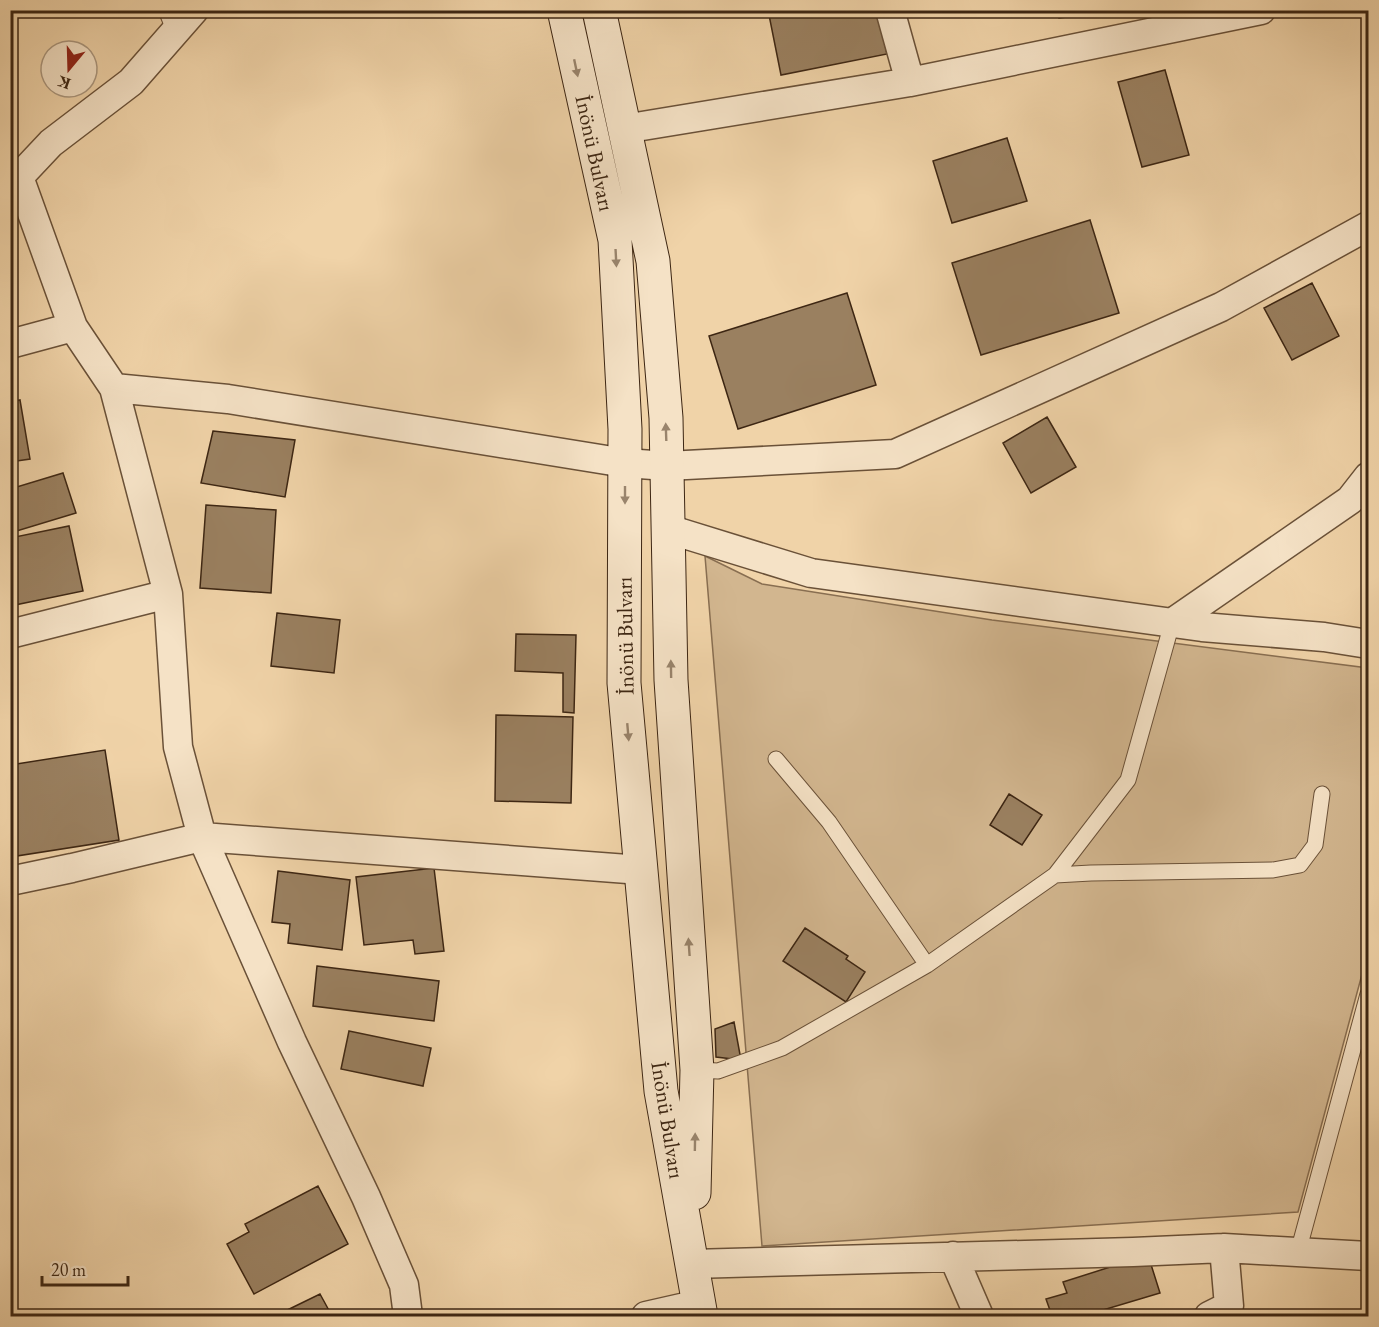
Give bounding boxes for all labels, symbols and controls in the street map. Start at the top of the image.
north arrow [39,39,99,99]
one-way arrow [572,58,582,77]
text: K [54,71,73,95]
street label: İnönü Bulvarı [569,92,621,214]
one-way arrow [611,249,620,268]
one-way arrow [661,423,671,442]
one-way arrow [620,486,630,505]
street label: İnönü Bulvarı [609,577,641,695]
one-way arrow [666,660,676,679]
one-way arrow [623,722,633,741]
one-way arrow [684,938,693,957]
street label: İnönü Bulvarı [644,1059,692,1181]
one-way arrow [691,1133,700,1152]
scale bar [42,1249,128,1287]
text: 20 m [51,1258,86,1281]

